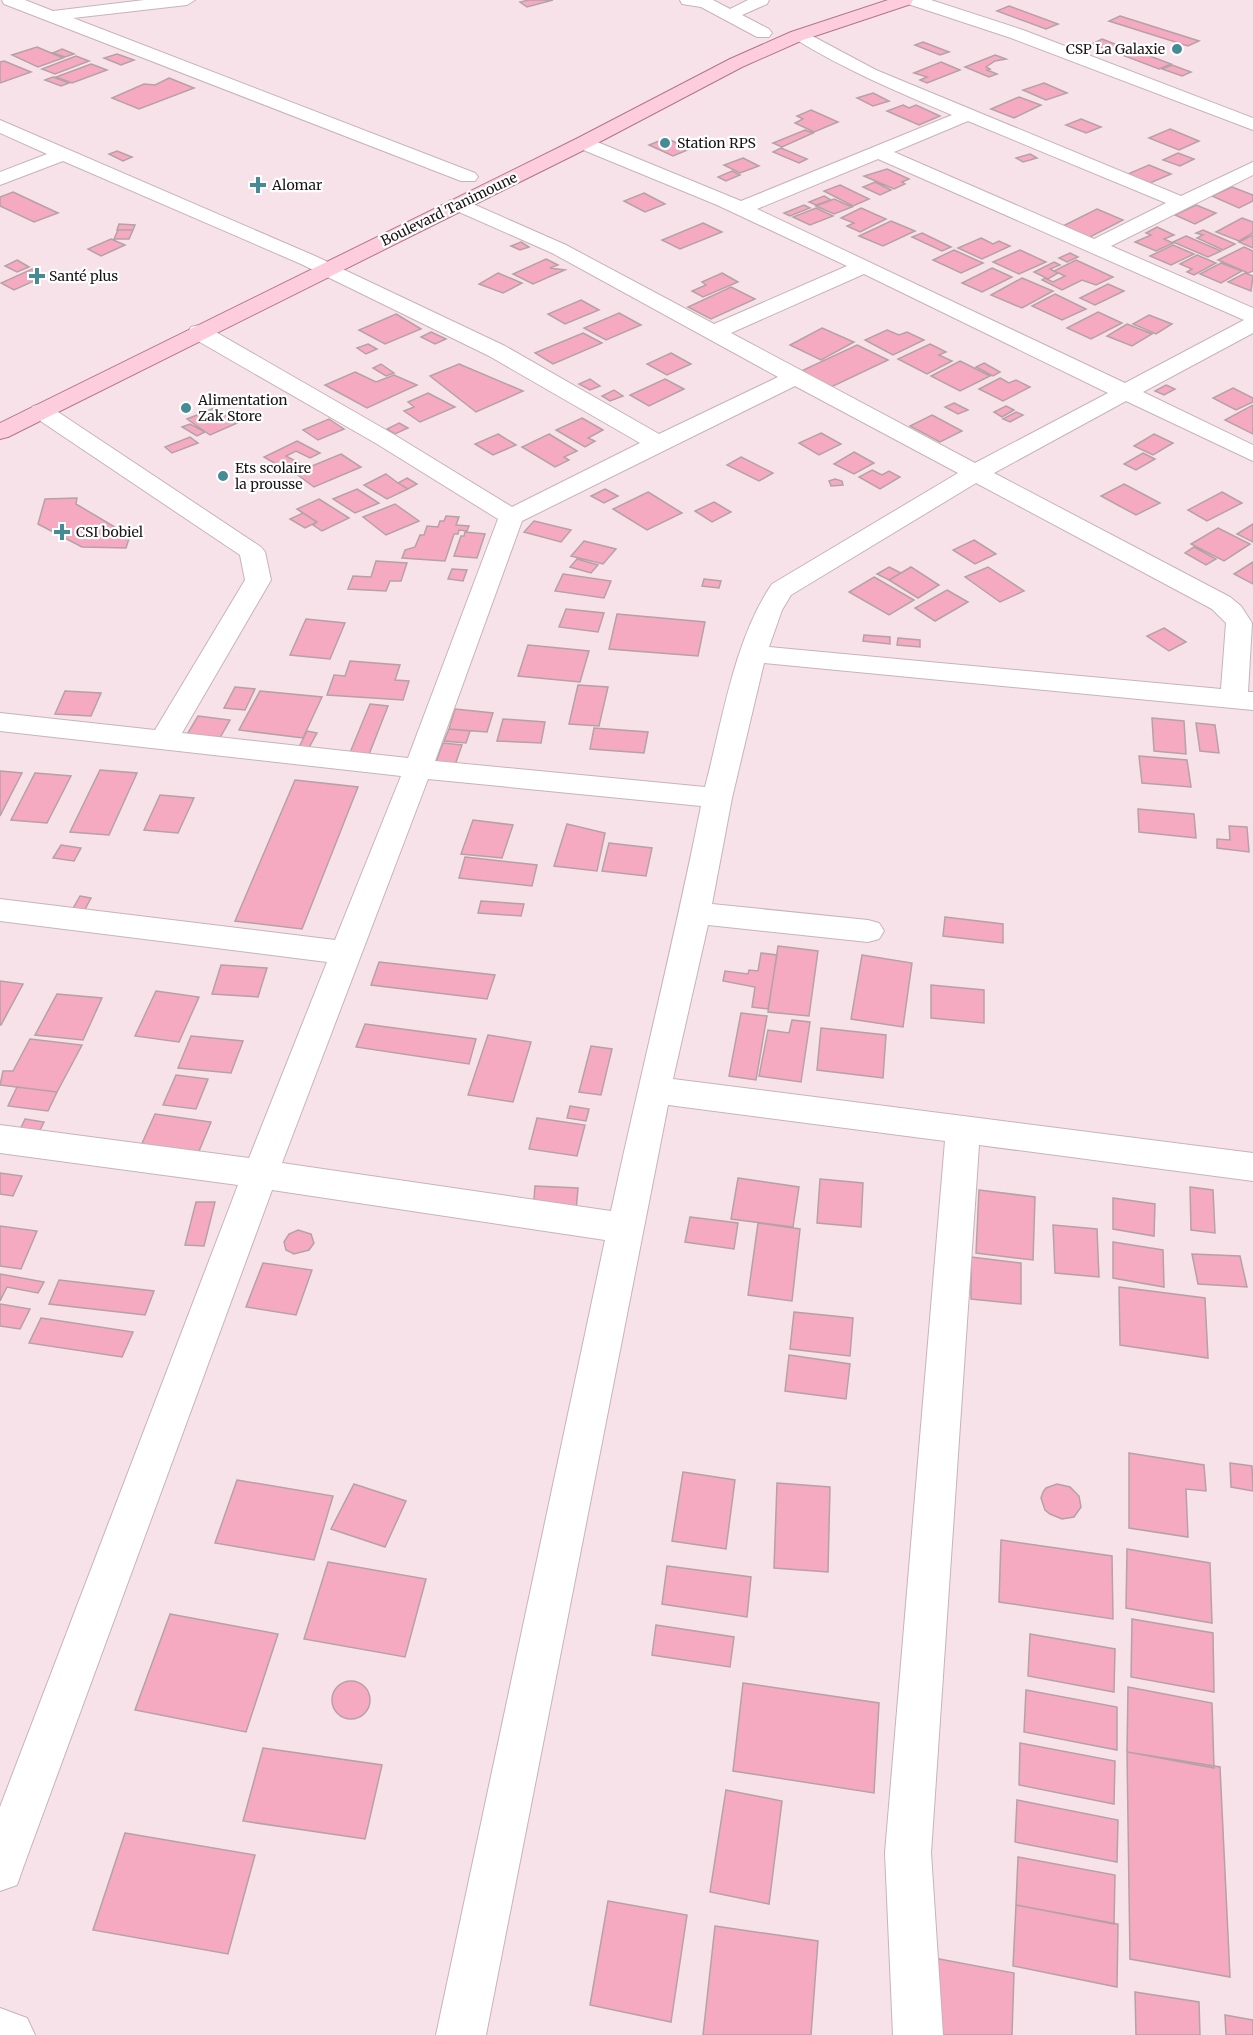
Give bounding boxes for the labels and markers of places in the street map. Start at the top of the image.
place label: CSP La Galaxie [1066,40,1165,58]
marker: CSP La Galaxie [1170,42,1184,56]
place label: Station RPS [677,134,756,152]
marker: Station RPS [658,136,672,150]
marker: Alomar [249,176,267,194]
place label: Alomar [271,176,322,194]
place label: Santé plus [49,267,118,285]
marker: Santé plus [30,269,44,283]
place label: Alimentation Zak Store [197,391,288,425]
marker: Alimentation Zak Store [179,401,193,415]
place label: Ets scolaire la prousse [235,459,311,493]
marker: Ets scolaire la prousse [216,469,230,483]
marker: CSI bobiel [53,523,71,541]
place label: CSI bobiel [76,523,144,541]

